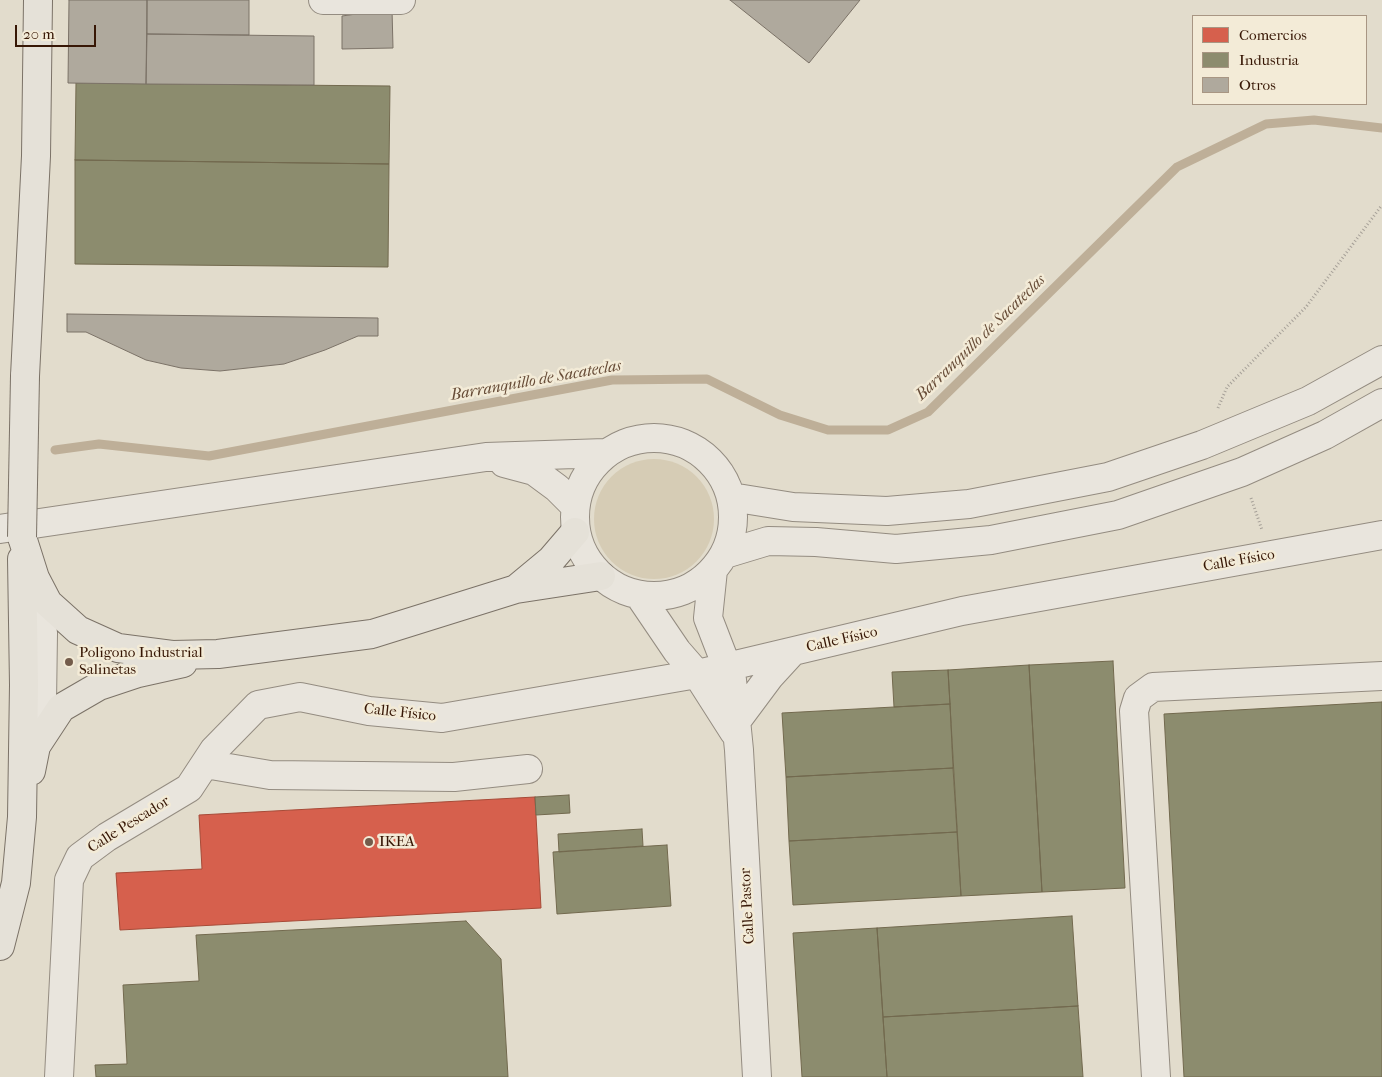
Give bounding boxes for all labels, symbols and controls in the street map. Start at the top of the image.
scale bar [18,15,99,47]
legend [1192,15,1367,105]
text: 20 m [23,25,55,43]
text: Comercios [1239,26,1307,44]
text: Industria [1239,51,1299,69]
text: Otros [1239,76,1276,94]
water label: Barranquillo de Sacateclas [912,271,1050,405]
water label: Barranquillo de Sacateclas [449,357,623,405]
street label: Calle Físico [1202,546,1276,576]
street label: Calle Físico [805,623,879,657]
place label: Poligono Industrial Salinetas [79,644,203,679]
marker: Poligono Industrial Salinetas [63,656,75,668]
street label: Calle Físico [363,700,437,726]
street label: Calle Pescador [85,793,173,857]
place label: IKEA [379,833,415,851]
marker: IKEA [363,836,375,848]
street label: Calle Pastor [737,867,759,945]

